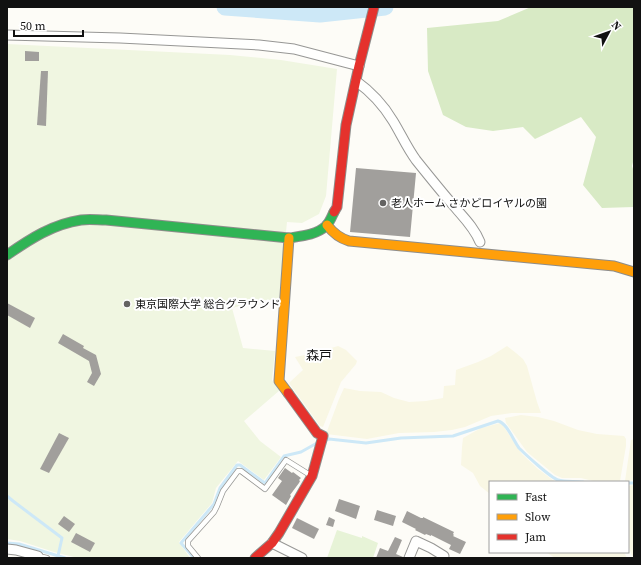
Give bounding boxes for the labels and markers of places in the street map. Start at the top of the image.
place label: 老人ホーム さかどロイヤルの園 [391,196,547,211]
marker: 老人ホーム さかどロイヤルの園 [378,198,388,208]
place label: 東京国際大学 総合グラウンド [135,297,281,312]
marker: 東京国際大学 総合グラウンド [122,299,132,309]

